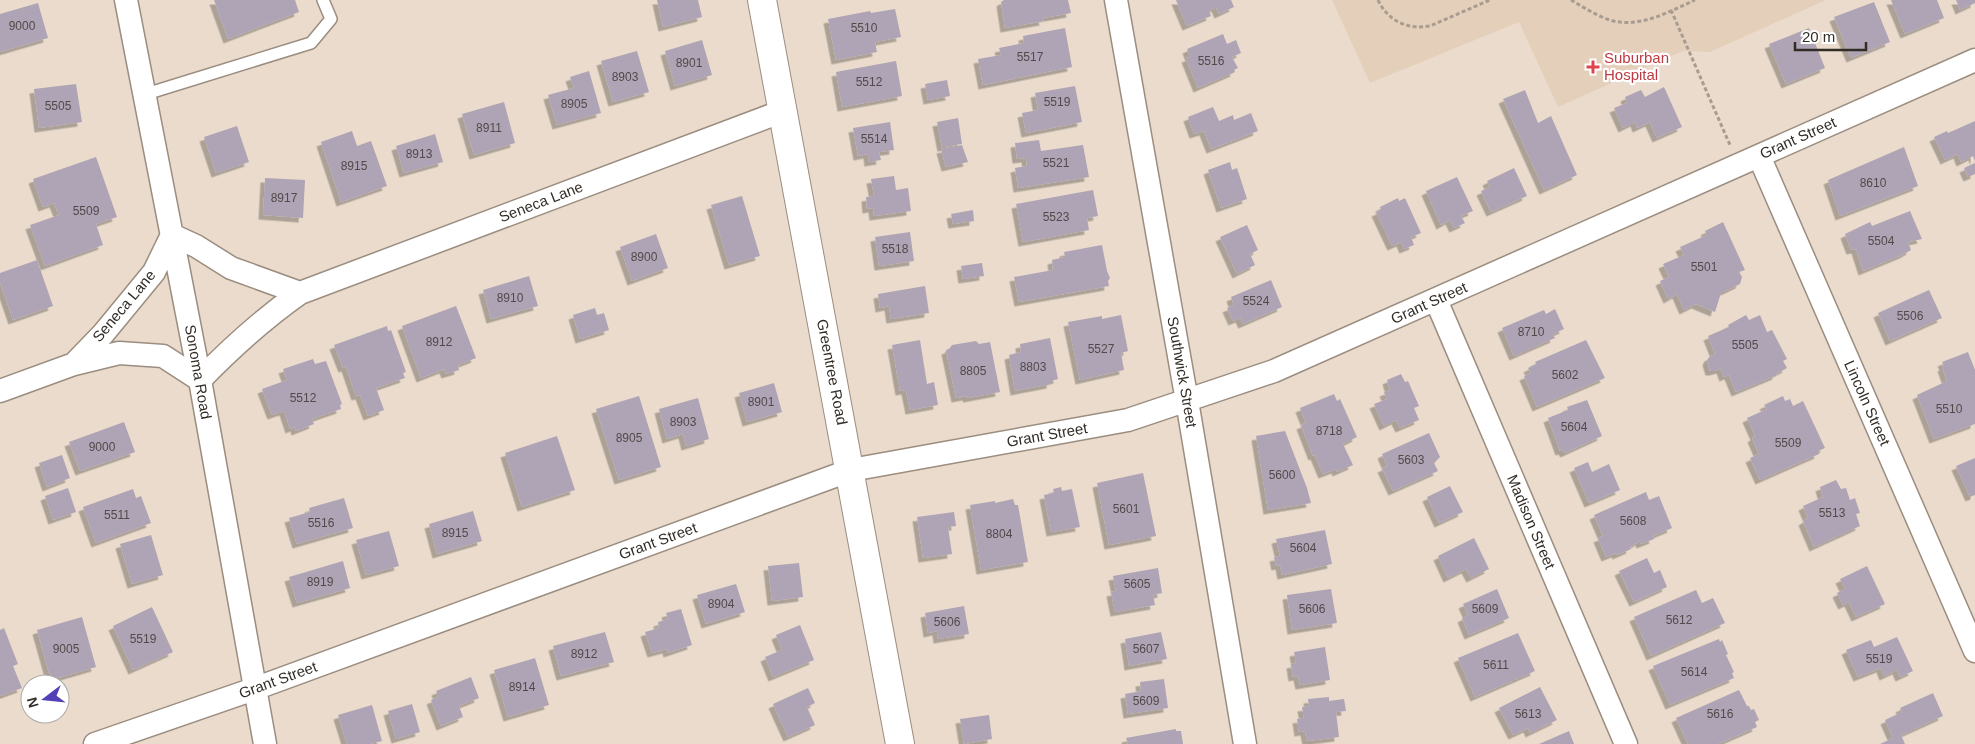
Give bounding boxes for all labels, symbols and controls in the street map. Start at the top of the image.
house number: 9000 [9,19,36,33]
scale bar [1795,20,1866,52]
house number: 5510 [851,21,878,35]
text: 20 m [1802,28,1835,45]
place label: Suburban Hospital [1604,49,1669,83]
house number: 5517 [1017,50,1044,64]
house number: 5516 [1198,54,1225,68]
house number: 8901 [676,56,703,70]
marker: Suburban Hospital [1586,60,1600,74]
house number: 8903 [612,70,639,84]
house number: 5512 [856,75,883,89]
house number: 5519 [1044,95,1071,109]
house number: 8905 [561,97,588,111]
house number: 5505 [45,99,72,113]
street label: Grant Street [1757,113,1839,162]
house number: 8911 [476,121,502,135]
house number: 5514 [861,132,888,146]
house number: 8913 [406,147,433,161]
house number: 5521 [1043,156,1070,170]
house number: 8915 [341,159,368,173]
house number: 8610 [1860,176,1887,190]
street label: Seneca Lane [497,178,585,225]
house number: 8917 [271,191,298,205]
house number: 5509 [73,204,100,218]
house number: 5523 [1043,210,1070,224]
house number: 5504 [1868,234,1895,248]
house number: 5518 [882,242,909,256]
house number: 8900 [631,250,658,264]
house number: 5501 [1691,260,1718,274]
street label: Seneca Lane [89,266,159,345]
street label: Grant Street [1388,278,1470,327]
house number: 8910 [497,291,524,305]
house number: 5524 [1243,294,1270,308]
house number: 5506 [1897,309,1924,323]
street label: Southwick Street [1164,315,1201,430]
street label: Greentree Road [814,317,851,426]
street label: Sonoma Road [182,323,215,421]
house number: 8710 [1518,325,1545,339]
house number: 8912 [426,335,453,349]
house number: 5505 [1732,338,1759,352]
house number: 5527 [1088,342,1115,356]
street label: Lincoln Street [1841,357,1894,449]
house number: 8803 [1020,360,1047,374]
house number: 8805 [960,364,987,378]
house number: 5602 [1552,368,1579,382]
house number: 5512 [290,391,317,405]
house number: 8901 [748,395,775,409]
house number: 5510 [1936,402,1963,416]
house number: 8903 [670,415,697,429]
street label: Grant Street [1005,419,1089,450]
house number: 5604 [1561,420,1588,434]
house number: 8718 [1316,424,1343,438]
house number: 8905 [616,431,643,445]
house number: 5509 [1775,436,1802,450]
house number: 9000 [89,440,116,454]
house number: 5603 [1398,453,1425,467]
house number: 5600 [1269,468,1296,482]
street label: Madison Street [1504,472,1559,572]
house number: 5601 [1113,502,1140,516]
house number: 5513 [1819,506,1846,520]
house number: 5511 [104,508,130,522]
house number: 5608 [1620,514,1647,528]
house number: 5516 [308,516,335,530]
street label: Grant Street [617,518,700,562]
house number: 8915 [442,526,469,540]
house number: 8804 [986,527,1013,541]
house number: 5604 [1290,541,1317,555]
house number: 8919 [307,575,334,589]
house number: 5605 [1124,577,1151,591]
house number: 8904 [708,597,735,611]
house number: 5606 [1299,602,1326,616]
house number: 5609 [1472,602,1499,616]
house number: 5612 [1666,613,1693,627]
house number: 5606 [934,615,961,629]
house number: 5519 [130,632,157,646]
house number: 9005 [53,642,80,656]
house number: 5607 [1133,642,1160,656]
house number: 8912 [571,647,598,661]
house number: 5519 [1866,652,1893,666]
street label: Grant Street [237,657,320,701]
house number: 5611 [1483,658,1509,672]
house number: 5614 [1681,665,1708,679]
north arrow [20,674,70,724]
house number: 8914 [509,680,536,694]
house number: 5609 [1133,694,1160,708]
text: N [23,696,42,710]
house number: 5613 [1515,707,1542,721]
house number: 5616 [1707,707,1734,721]

